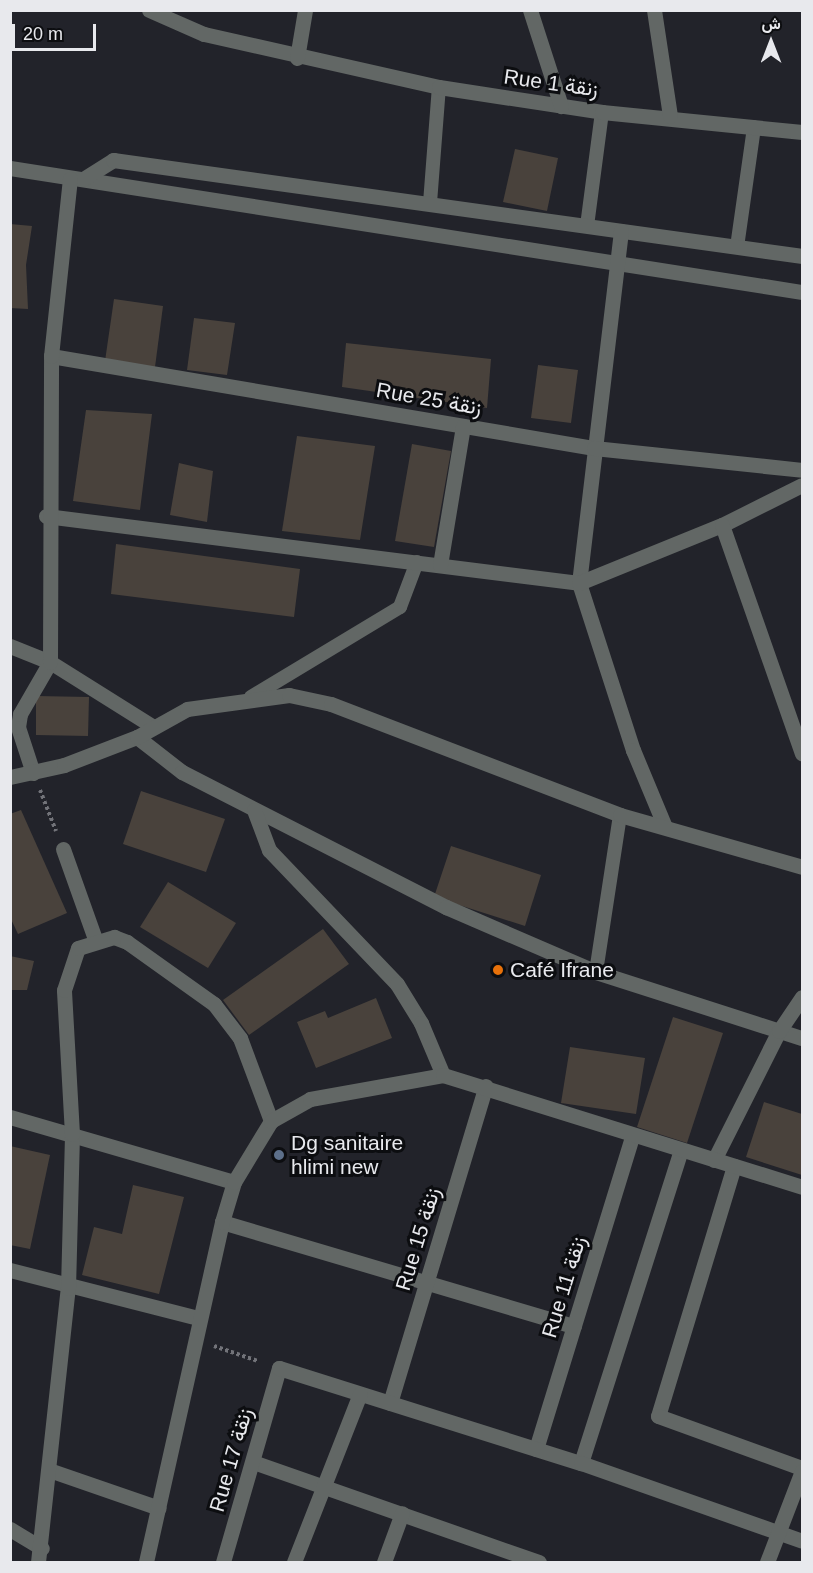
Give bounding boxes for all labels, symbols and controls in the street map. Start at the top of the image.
scale bar [15,12,99,50]
north arrow [741,12,801,72]
text: ش [761,15,781,32]
text: 20 m [23,24,63,44]
street label: Rue 1 زنقة [502,64,600,102]
street label: Rue 25 زنقة [374,377,484,421]
place label: Café Ifrane [510,957,614,983]
marker: Café Ifrane [491,963,505,977]
place label: Dg sanitaire hlimi new [291,1130,403,1180]
marker: Dg sanitaire hlimi new [272,1148,286,1162]
street label: Rue 15 زنقة [390,1184,446,1294]
street label: Rue 11 زنقة [537,1233,591,1341]
street label: Rue 17 زنقة [204,1405,258,1515]

